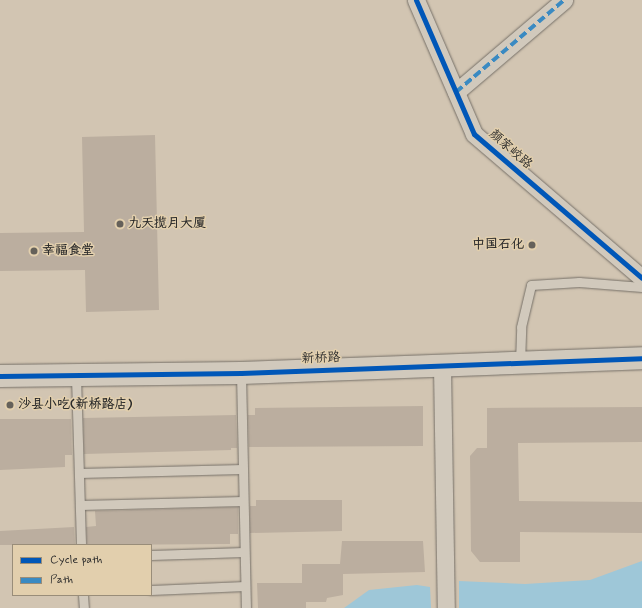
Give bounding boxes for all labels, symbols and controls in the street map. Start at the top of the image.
street label: 颜家峧路 [485,127,535,173]
place label: 九天揽月大厦 [128,216,206,232]
marker: 九天揽月大厦 [115,219,125,229]
place label: 中国石化 [472,237,524,253]
marker: 中国石化 [527,240,537,250]
place label: 幸福食堂 [42,243,94,259]
marker: 幸福食堂 [29,246,39,256]
street label: 新桥路 [301,351,341,367]
place label: 沙县小吃(新桥路店) [18,397,132,413]
marker: 沙县小吃(新桥路店) [5,400,15,410]
legend [12,544,152,596]
text: Cycle path [50,552,102,568]
text: Path [50,572,73,588]

